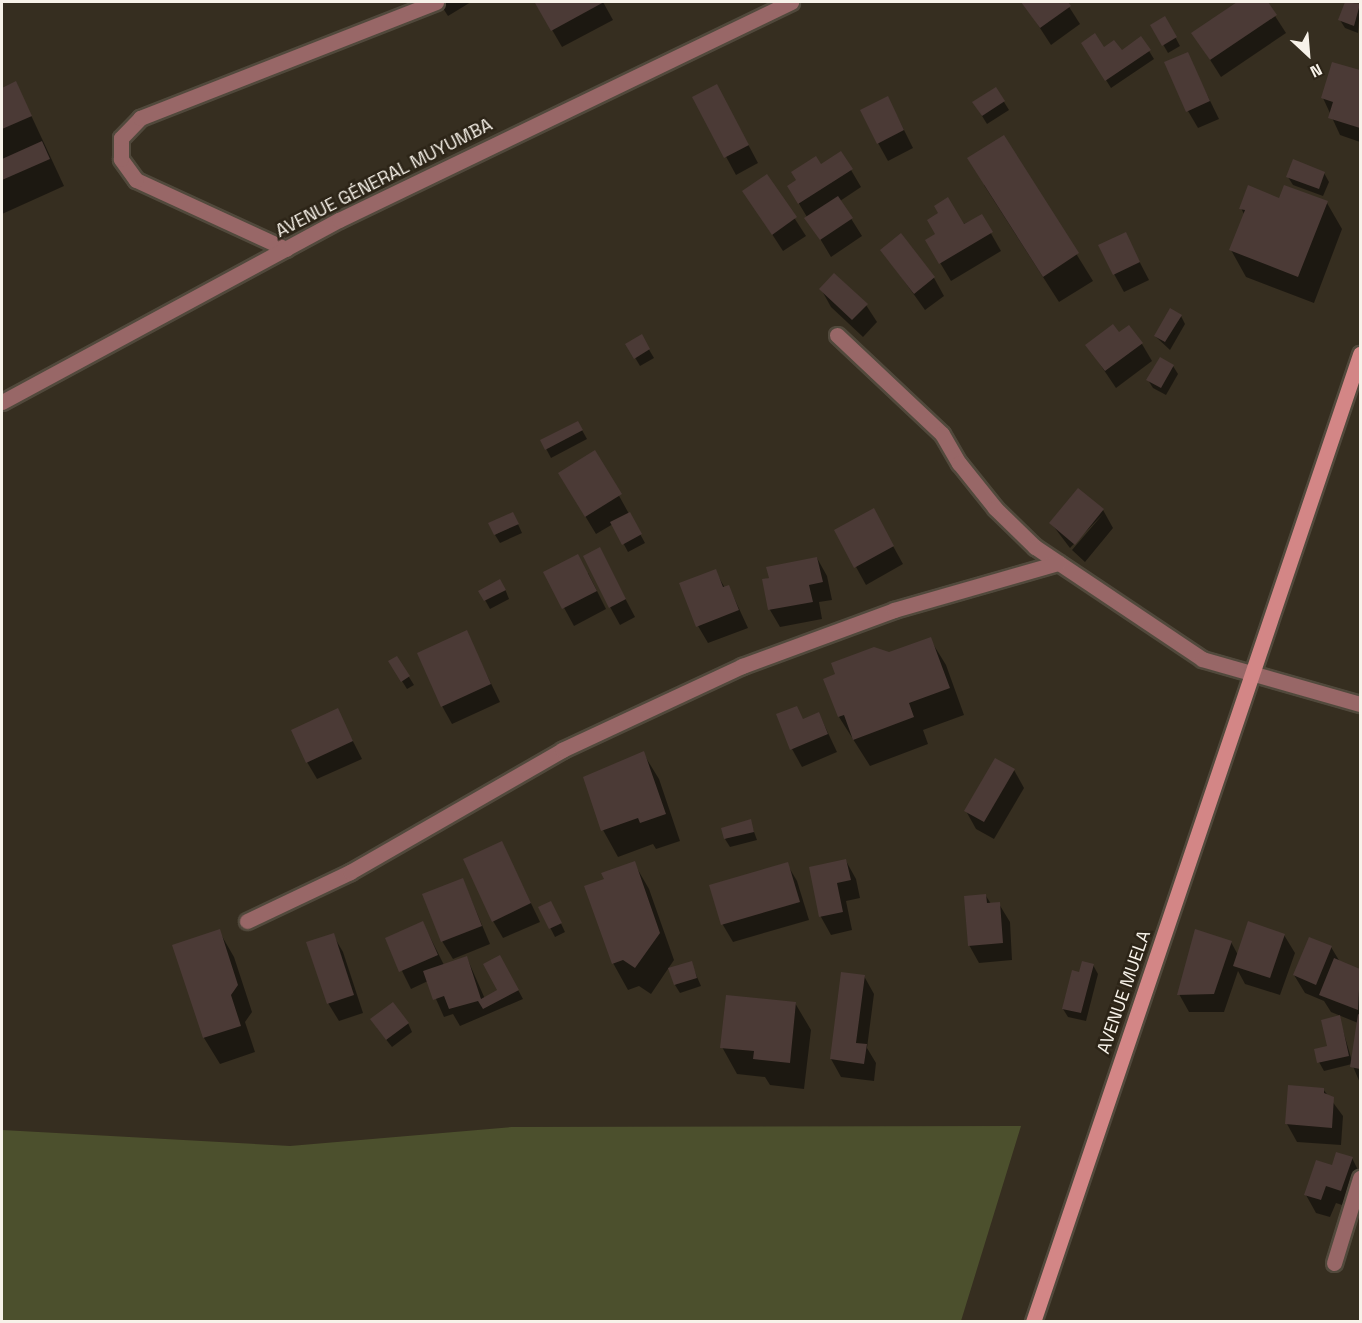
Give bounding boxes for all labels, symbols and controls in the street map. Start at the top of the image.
north arrow [1278,24,1338,84]
text: N [1307,59,1326,82]
street label: AVENUE GÉNERAL MUYUMBA [272,114,496,242]
street label: AVENUE MUELA [1093,927,1155,1057]

